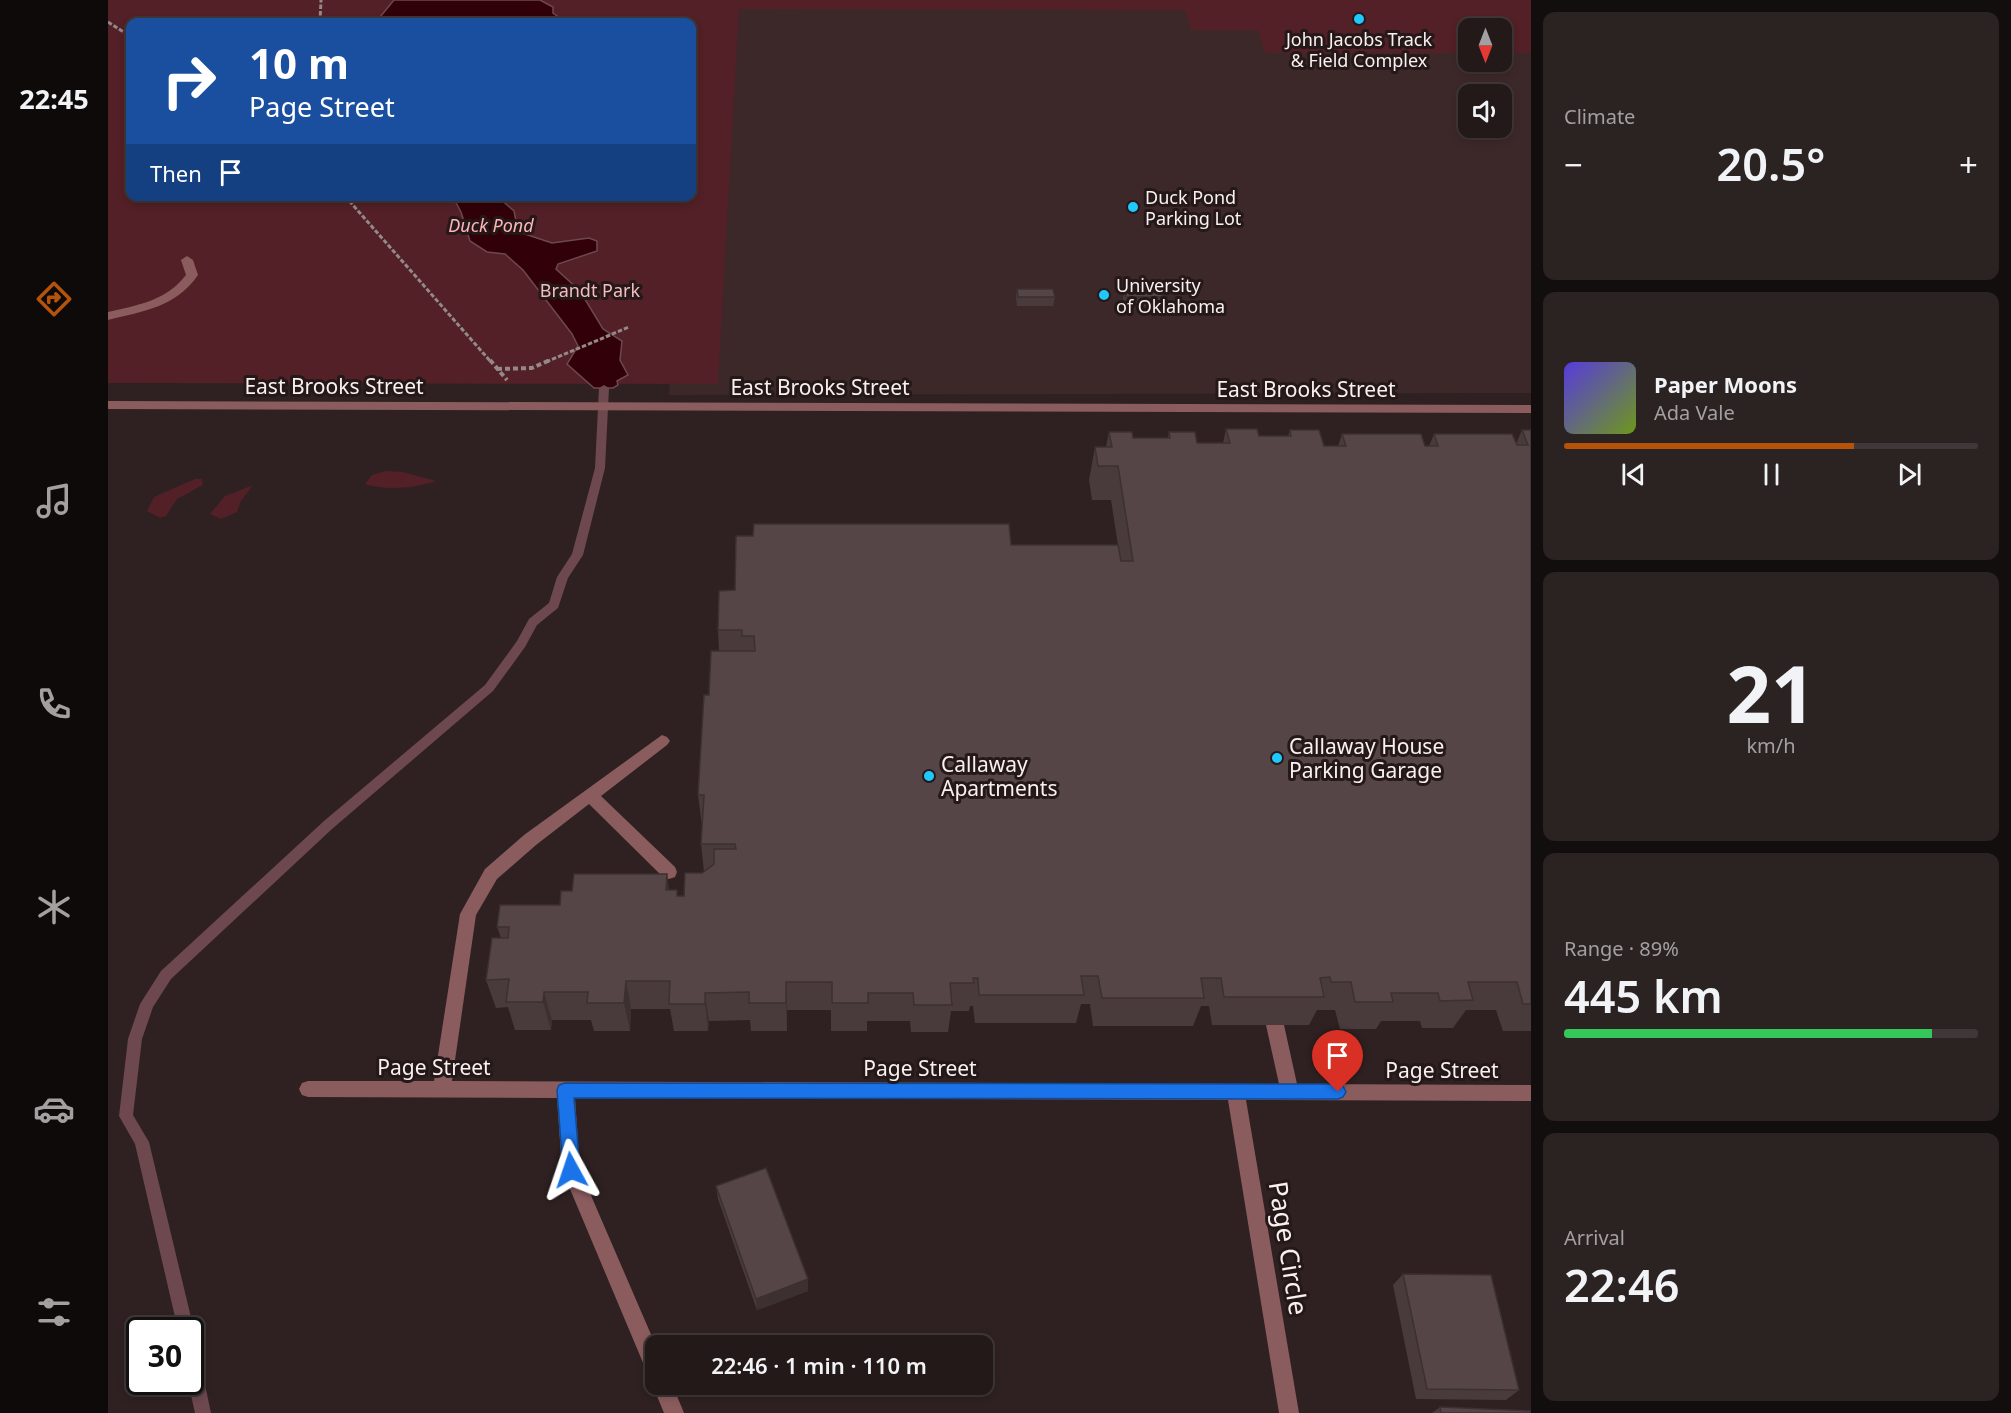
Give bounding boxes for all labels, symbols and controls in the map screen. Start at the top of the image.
marker: John Jacobs Track & Field Complex [1352,12,1366,26]
north arrow [1458,18,1512,72]
map controls [1458,18,1512,138]
place label: John Jacobs Track & Field Complex [1284,27,1432,72]
text: 10 m [249,34,349,91]
icon: right [150,42,228,120]
text: 22:45 [19,80,89,117]
button: sound [1458,84,1512,138]
text: Page Street [249,88,395,125]
text: Climate [1564,103,1635,130]
text: 20.5° [1717,133,1825,194]
text: − [1564,142,1583,187]
text: + [1959,142,1978,187]
icon: arrive [214,156,247,189]
text: Then [150,158,202,188]
place label: Duck Pond Parking Lot [1145,185,1242,230]
marker: Duck Pond Parking Lot [1126,200,1140,214]
water label: Duck Pond [448,213,534,237]
place label: University of Oklahoma [1116,273,1225,318]
icon: directions [33,278,75,320]
park label: Brandt Park [540,278,641,302]
marker: University of Oklahoma [1097,288,1111,302]
text: Paper Moons [1654,369,1797,399]
street label: East Brooks Street [244,372,424,400]
street label: East Brooks Street [730,373,910,401]
street label: East Brooks Street [1216,375,1396,403]
text: Ada Vale [1654,399,1735,426]
icon: previous [1617,458,1650,491]
icon: pause [1755,458,1788,491]
icon: next [1893,458,1926,491]
icon: music [33,480,75,522]
text: 21 [1726,640,1816,746]
icon: phone [33,683,75,725]
place label: Callaway House Parking Garage [1289,732,1444,784]
text: km/h [1746,732,1796,759]
place label: Callaway Apartments [941,750,1057,802]
marker: Callaway House Parking Garage [1270,751,1284,765]
marker: Callaway Apartments [922,769,936,783]
icon: climate [33,886,75,928]
text: Range · 89% [1564,935,1679,962]
text: 445 km [1564,965,1723,1026]
pin [1312,1030,1363,1092]
icon: arrive [1321,1039,1354,1072]
street label: Page Street [377,1053,491,1081]
street label: Page Street [863,1054,977,1082]
street label: Page Street [1385,1056,1499,1084]
icon: car [33,1088,75,1130]
position arrow [539,1138,603,1202]
street label: Page Circle [1261,1179,1317,1317]
text: Arrival [1564,1224,1625,1251]
text: 22:46 [1564,1254,1679,1315]
icon: filters [33,1291,75,1333]
speed limit sign: 30 [126,1317,204,1395]
text: 22:46 · 1 min · 110 m [711,1350,927,1380]

